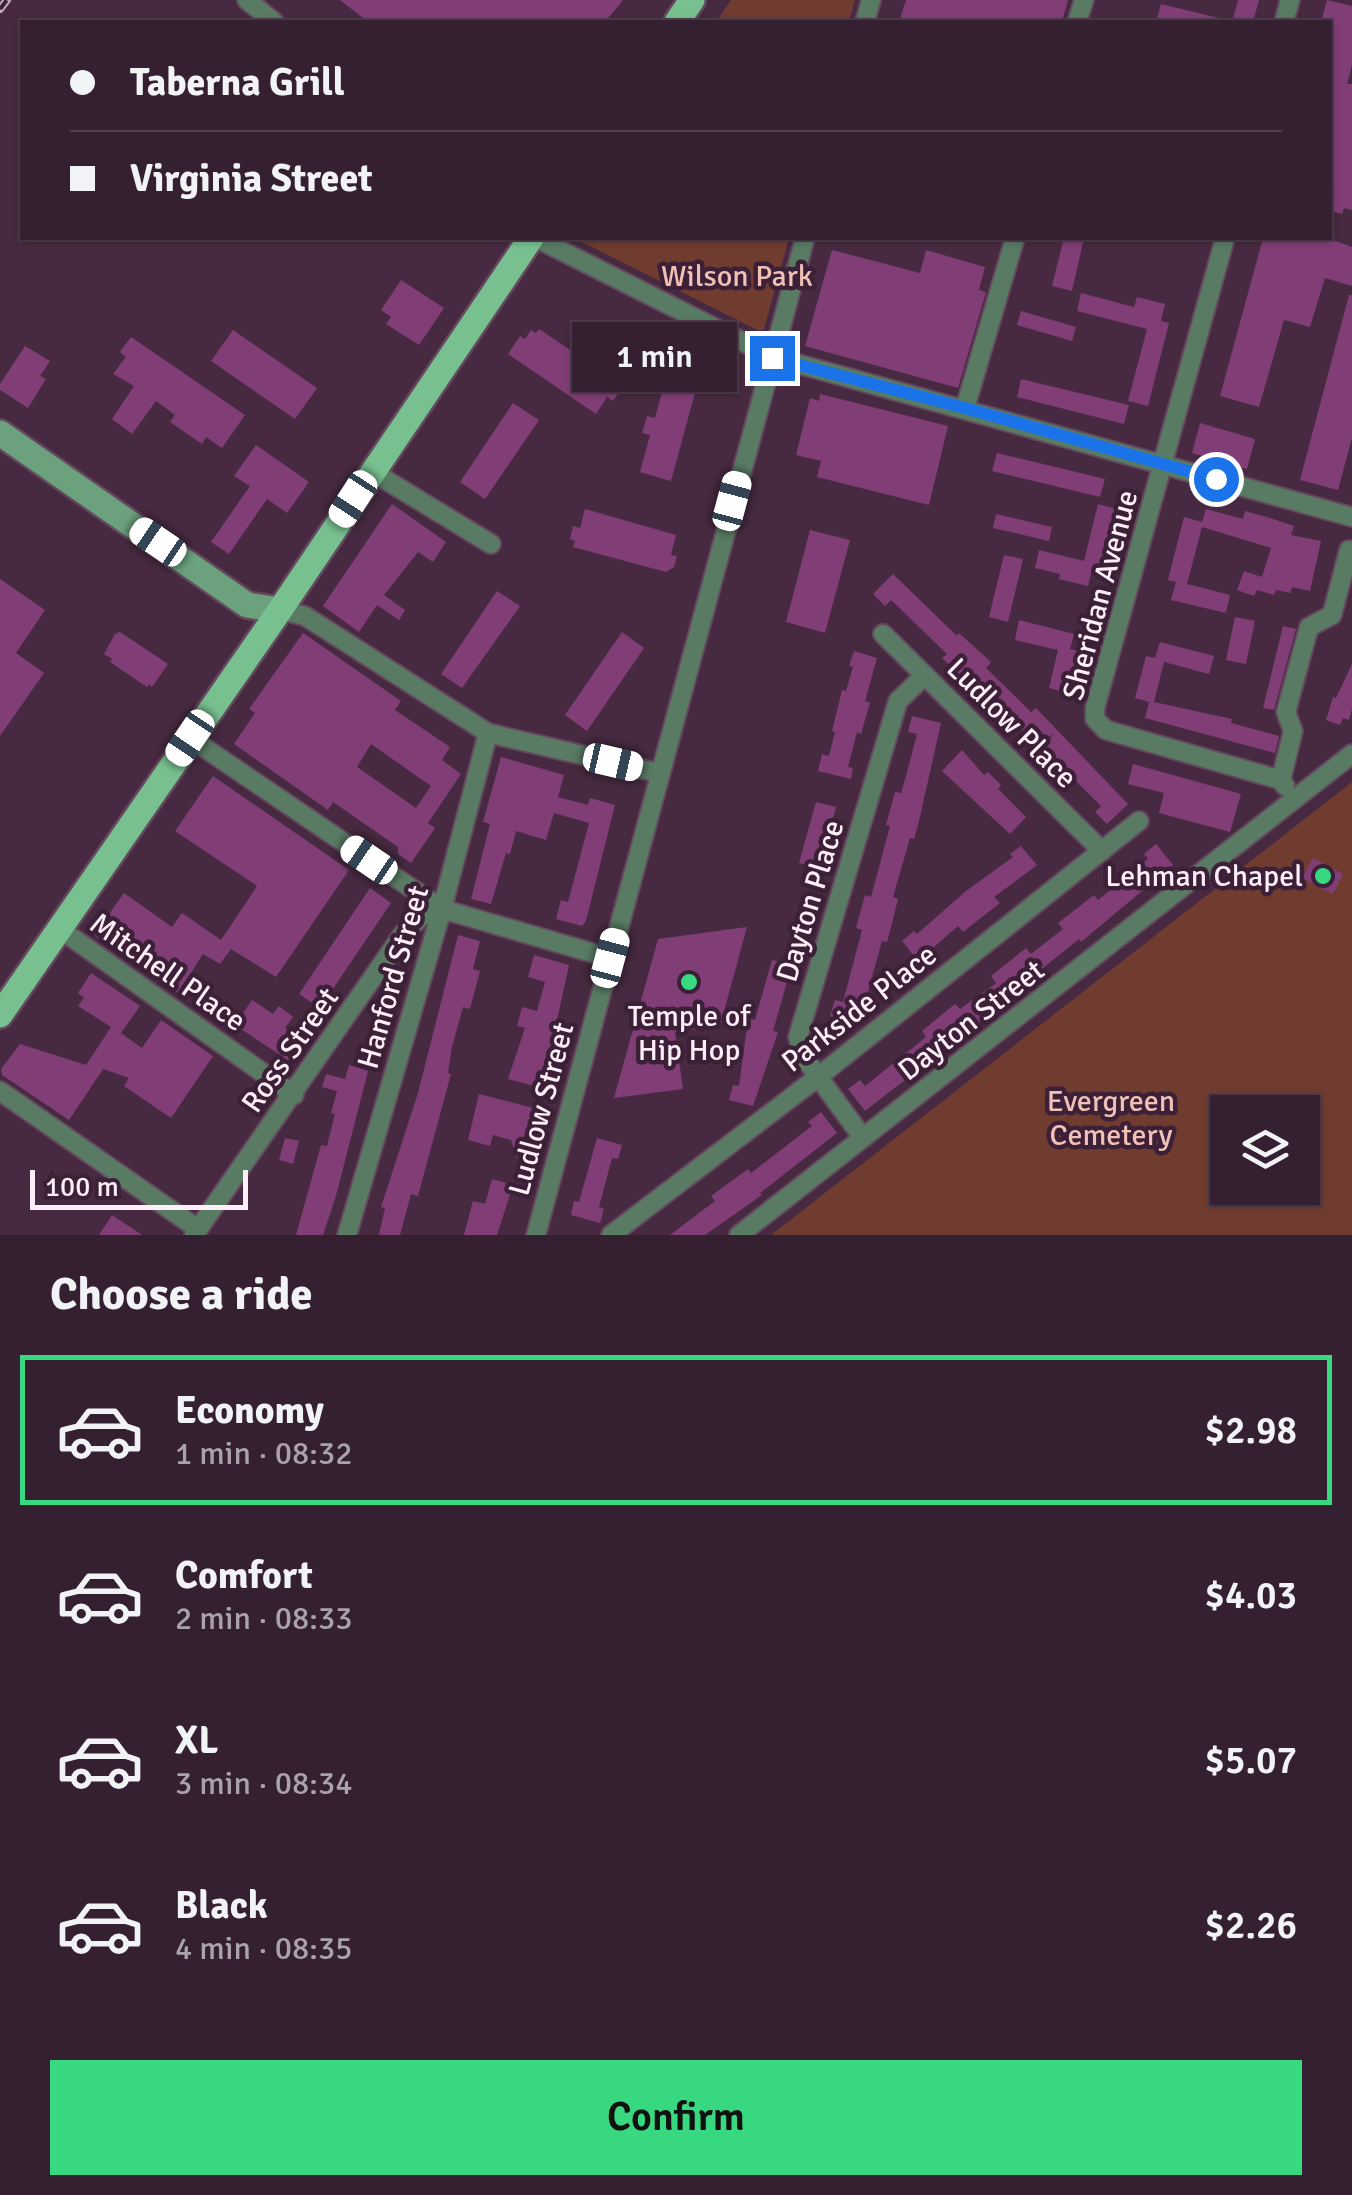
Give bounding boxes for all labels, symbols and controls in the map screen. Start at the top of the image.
text: Taberna Grill [130,59,345,106]
text: Virginia Street [130,155,373,202]
park label: Wilson Park [661,258,813,295]
callout: 1 min [572,323,737,393]
route end [750,336,795,381]
text: 1 min [616,337,693,376]
route start [1194,457,1239,502]
car [324,466,382,532]
car [710,468,754,534]
street label: Sheridan Avenue [1055,486,1146,704]
car [125,513,191,571]
street label: Ludlow Place [939,650,1085,796]
car [161,705,219,771]
car [580,741,646,783]
street label: Dayton Place [768,816,853,986]
car [336,831,402,889]
place label: Lehman Chapel [1105,858,1303,895]
marker: Lehman Chapel [1312,865,1334,887]
street label: Hanford Street [350,881,437,1073]
street label: Mitchell Place [83,905,253,1040]
car [588,925,632,991]
street label: Parkside Place [774,936,944,1080]
street label: Dayton Street [891,952,1052,1089]
marker: Temple of Hip Hop [678,971,700,993]
street label: Ross Street [234,981,347,1120]
place label: Temple of Hip Hop [628,998,752,1069]
street label: Ludlow Street [501,1019,582,1200]
park label: Evergreen Cemetery [1047,1083,1175,1154]
map controls [1210,1095,1320,1205]
button: layers [1210,1095,1320,1205]
scale bar [30,1165,248,1210]
text: 100 m [45,1170,119,1204]
text: Choose a ride [50,1267,313,1322]
icon: car [55,1385,145,1475]
text: Economy [175,1387,324,1434]
text: $2.98 [1204,1407,1297,1454]
text: 1 min · 08:32 [175,1434,353,1473]
icon: car [55,1550,145,1640]
text: Comfort [175,1552,313,1599]
text: $4.03 [1204,1572,1297,1619]
text: 2 min · 08:33 [175,1599,353,1638]
icon: car [55,1715,145,1805]
text: XL [175,1717,218,1764]
text: $5.07 [1204,1737,1297,1784]
text: 3 min · 08:34 [175,1764,353,1803]
icon: car [55,1880,145,1970]
text: Black [175,1882,268,1929]
text: $2.26 [1204,1902,1297,1949]
text: 4 min · 08:35 [175,1929,353,1968]
button: Confirm [50,2060,1302,2175]

